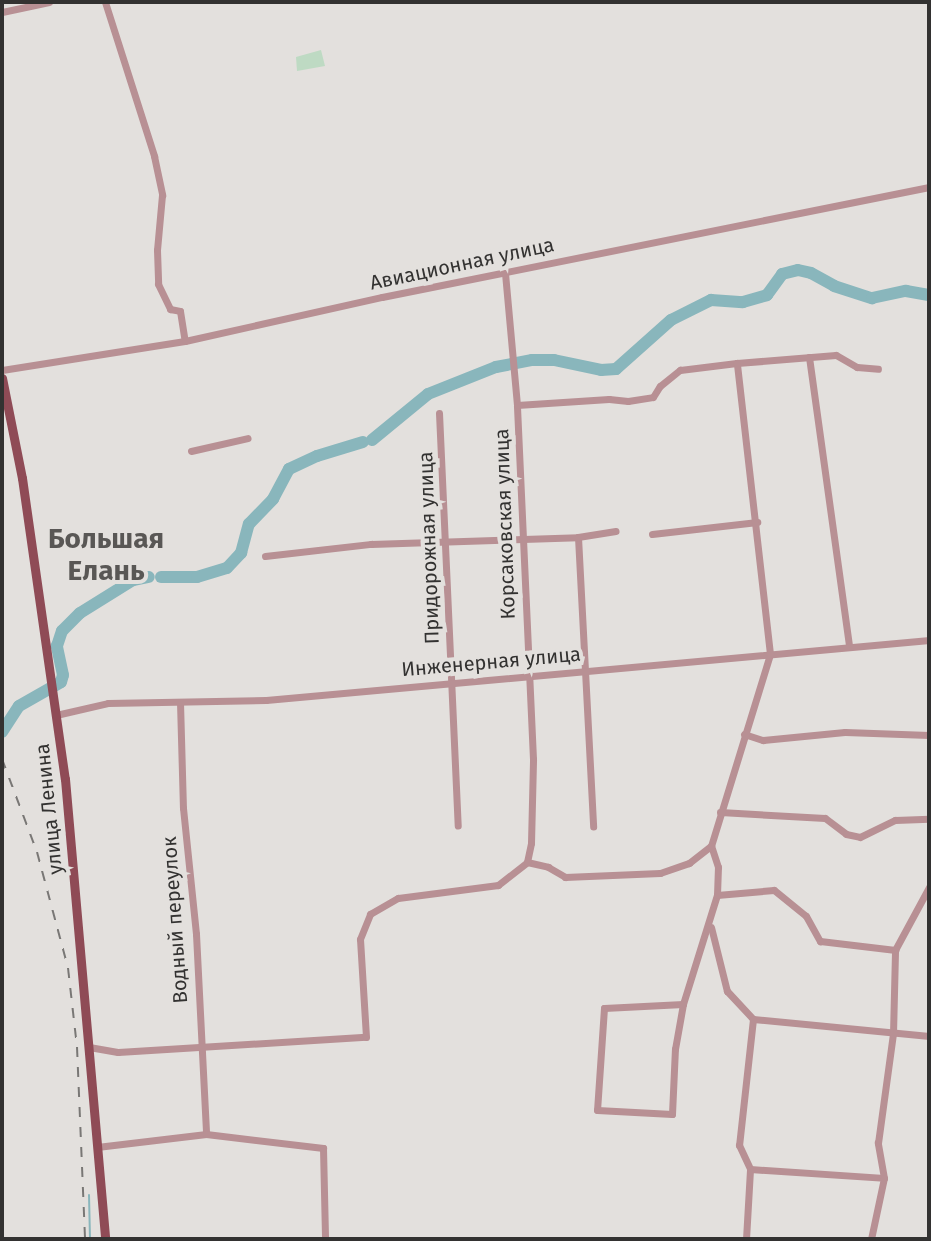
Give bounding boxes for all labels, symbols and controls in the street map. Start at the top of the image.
street label: Авиационная улица [368,233,556,295]
street label: Корсаковская улица [490,428,520,620]
street label: Придорожная улица [414,451,444,645]
district label: Большая Елань [48,522,164,588]
street label: Инженерная улица [400,642,582,682]
street label: улица Ленина [30,742,68,876]
street label: Водный переулок [157,836,193,1004]

